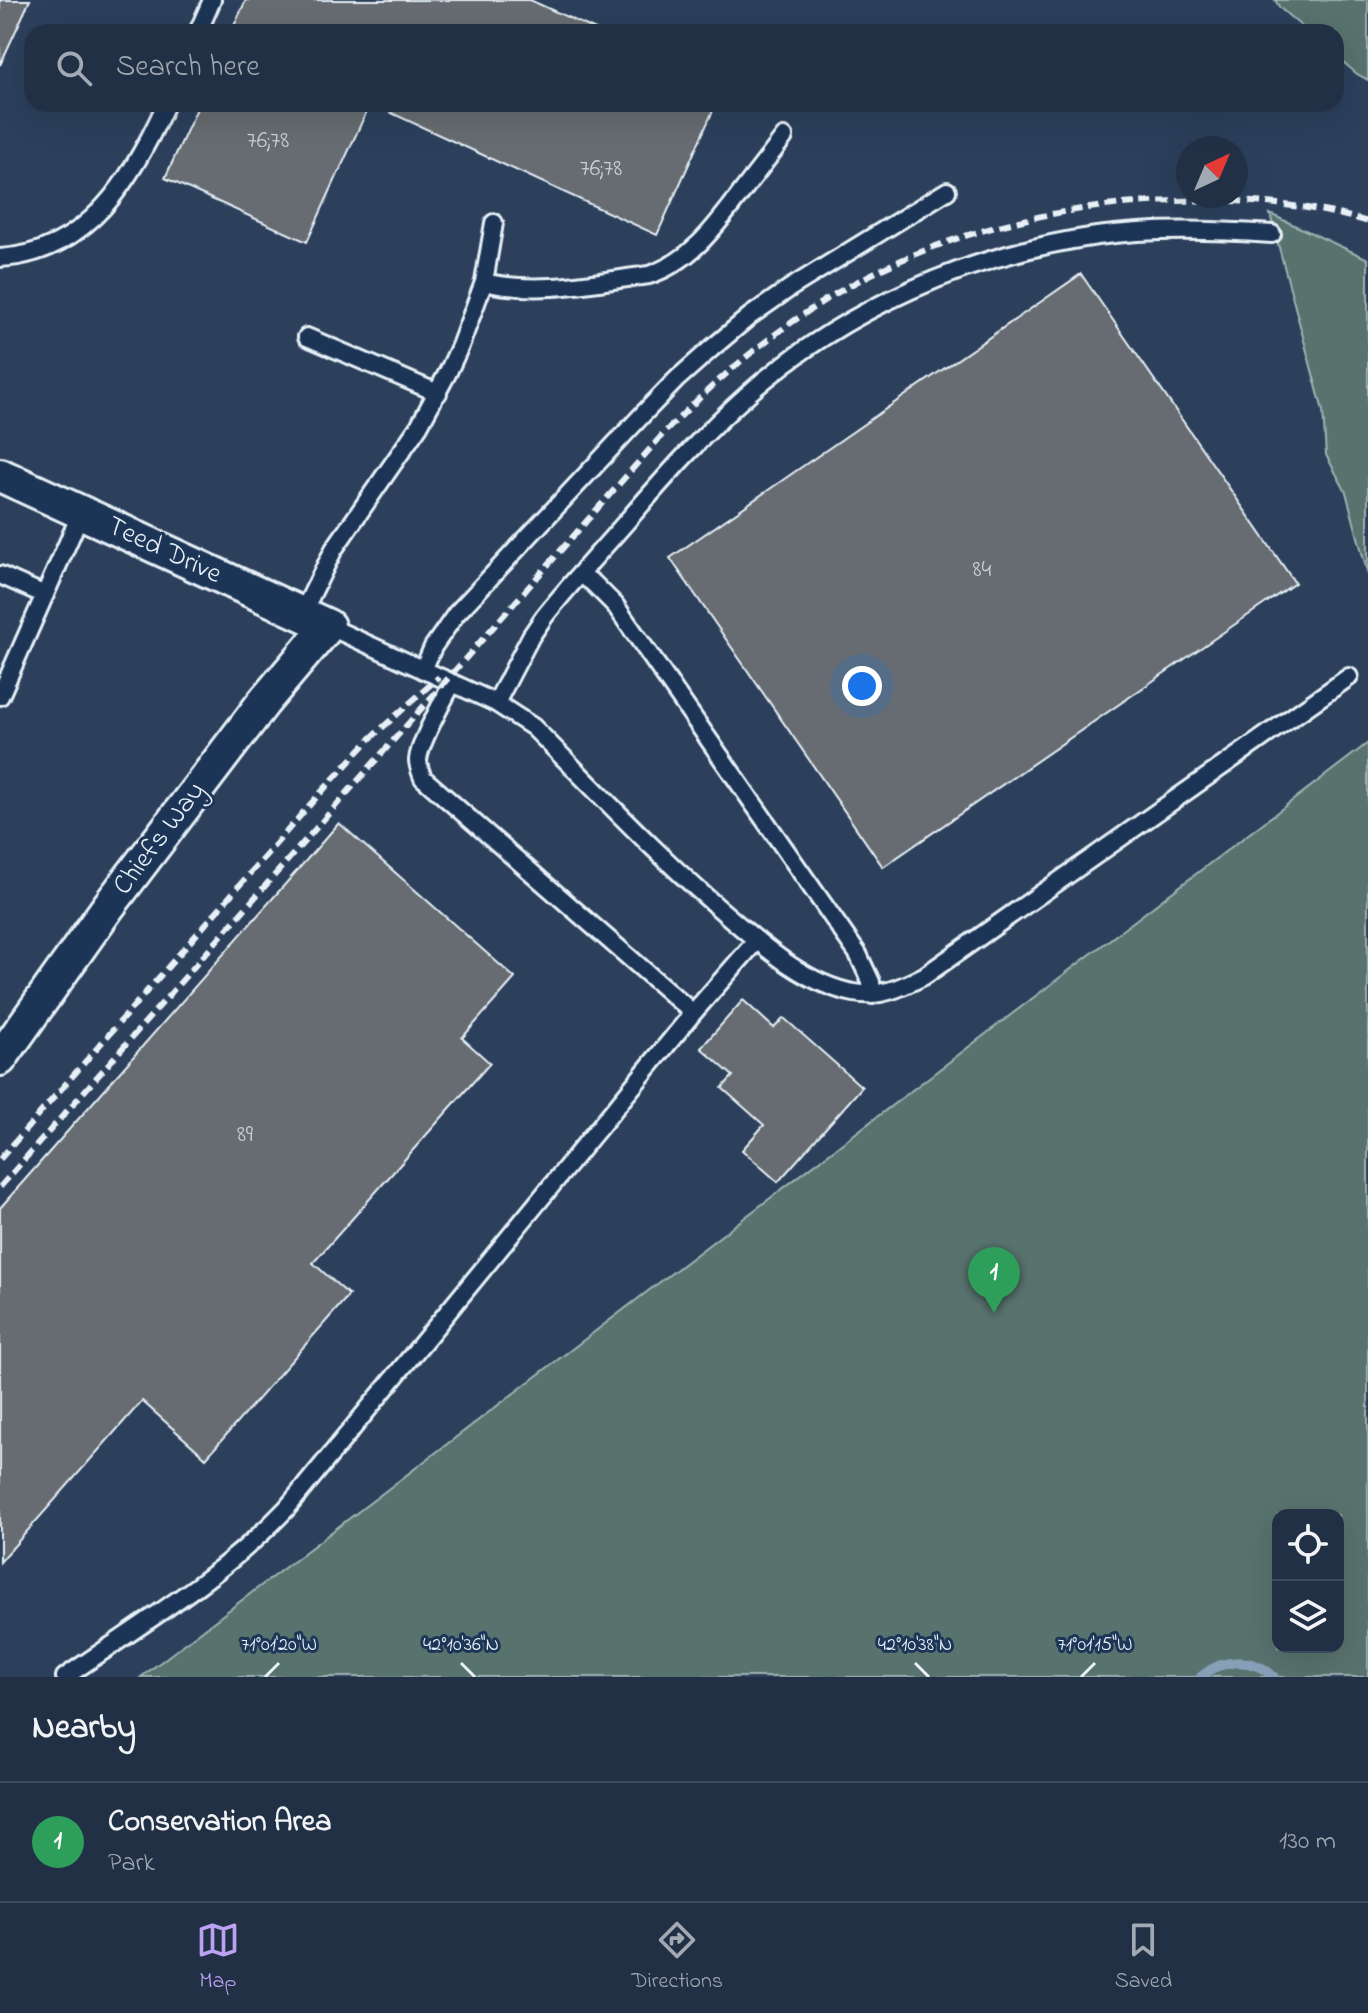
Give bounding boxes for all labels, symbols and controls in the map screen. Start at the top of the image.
search box [24,24,1344,112]
icon: search [52,46,96,90]
text: Search here [116,46,260,90]
house number: 76;78 [247,124,289,159]
north arrow [1176,136,1248,208]
house number: 76;78 [580,152,622,187]
street label: Teed Drive [100,507,229,596]
house number: 84 [973,553,992,588]
your location [842,666,882,706]
street label: Chiefs Way [104,774,216,904]
house number: 89 [237,1118,254,1153]
pin: 1 [968,1247,1020,1313]
map controls [1272,1509,1344,1653]
button: locate [1272,1509,1344,1581]
button: layers [1272,1581,1344,1653]
text: 71°01'20"W [241,1631,317,1660]
text: 42°10'36"N [423,1631,499,1660]
text: 42°10'38"N [878,1631,952,1660]
text: 71°01'15"W [1057,1631,1133,1660]
text: Nearby [32,1704,136,1754]
text: Conservation Area [108,1801,331,1845]
text: 1 [54,1823,62,1861]
text: 130 m [1279,1823,1336,1861]
text: Park [108,1845,155,1883]
tab: Map [196,1918,240,1998]
tab: Directions [632,1918,723,1998]
tab: Saved [1115,1918,1172,1998]

